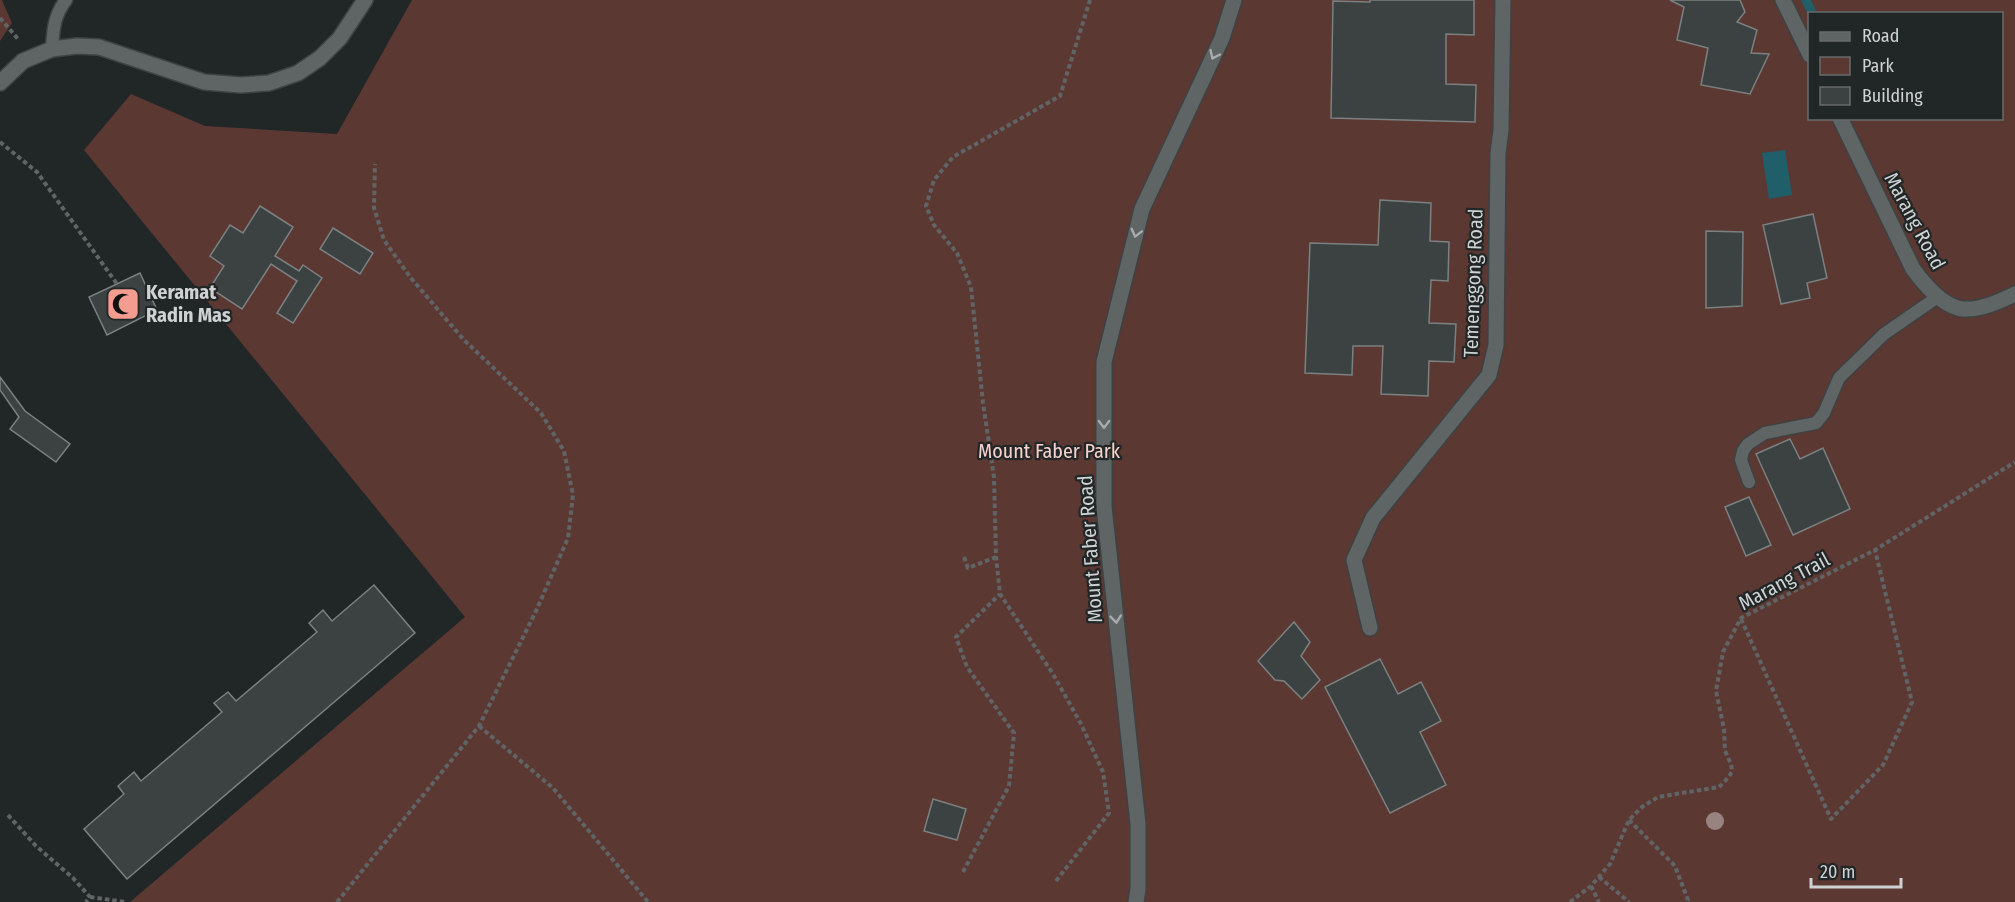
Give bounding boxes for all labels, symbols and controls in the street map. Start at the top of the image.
legend [1808,12,2003,120]
text: Road [1862,25,1899,47]
one-way arrow [1210,48,1222,59]
text: Park [1862,55,1895,77]
text: Building [1862,85,1923,107]
street label: Marang Road [1879,168,1951,274]
street label: Temenggong Road [1458,208,1488,358]
one-way arrow [1130,228,1143,238]
place label: Keramat Radin Mas [146,280,231,327]
mosque icon: Keramat Radin Mas [105,286,141,322]
one-way arrow [1098,420,1110,429]
park label: Mount Faber Park [978,439,1121,463]
street label: Mount Faber Road [1073,474,1107,624]
street label: Marang Trail [1734,547,1834,615]
one-way arrow [1109,614,1122,623]
scale bar [1811,851,1901,889]
text: 20 m [1820,861,1855,883]

